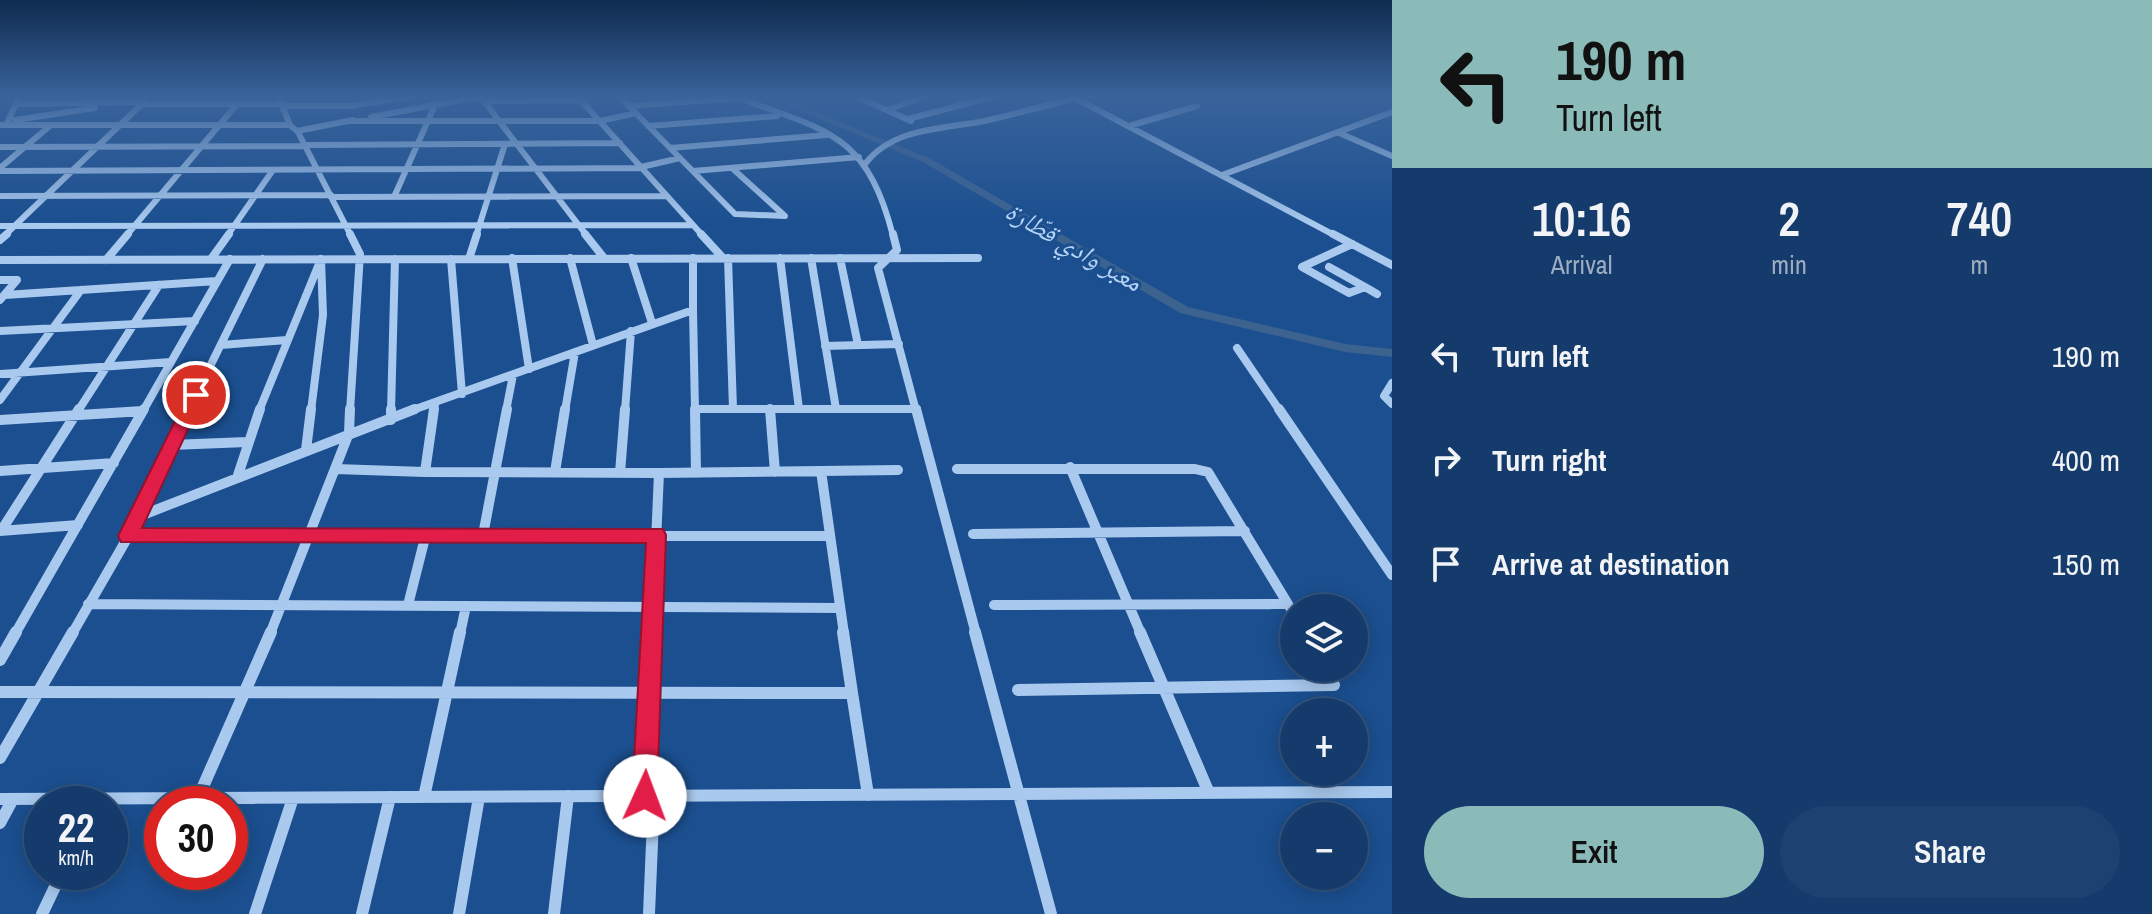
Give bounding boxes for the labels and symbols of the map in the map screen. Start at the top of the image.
water label: معبر وادي قطّارة [998,193,1149,302]
pin [162,361,230,429]
position arrow [603,754,687,838]
speed limit sign: 30 [144,786,248,890]

